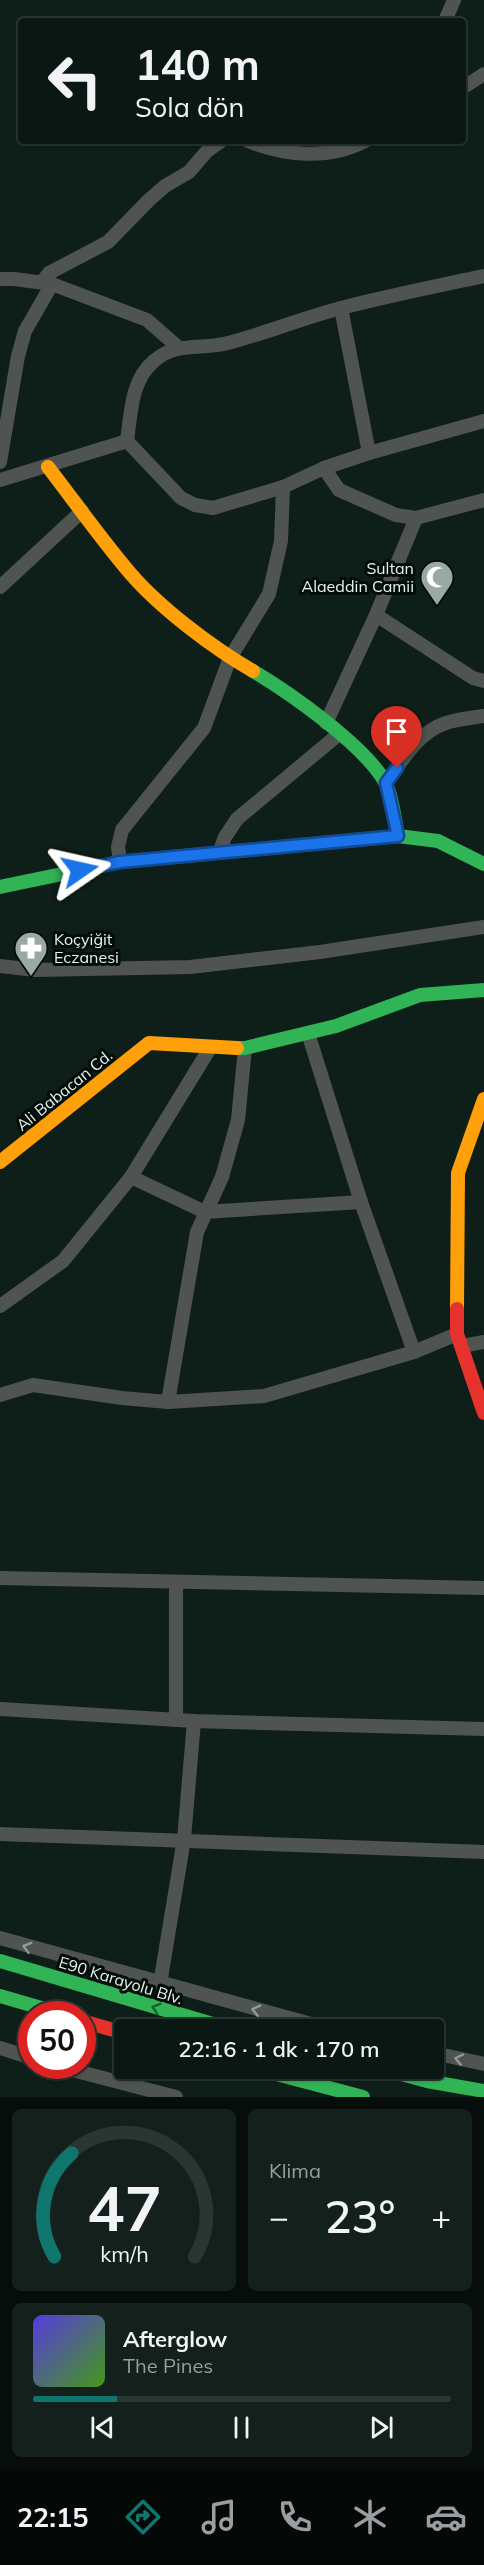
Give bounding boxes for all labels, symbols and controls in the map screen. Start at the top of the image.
text: 140 m [135,38,260,91]
icon: left [36,42,114,120]
text: Sola dön [135,90,244,124]
place label: Sultan Alaeddin Camii [301,558,414,596]
mosque icon: Sultan Alaeddin Camii [419,559,455,606]
pin [371,706,422,768]
icon: arrive [380,715,413,748]
position arrow [48,838,112,902]
place label: Koçyiğit Eczanesi [54,929,119,967]
pharmacy icon: Koçyiğit Eczanesi [13,930,49,977]
street label: Ali Babacan Cd. [12,1045,116,1135]
one-way arrow [22,1942,33,1954]
street label: E90 Karayolu Blv. [57,1952,185,2008]
speed limit sign: 50 [18,2001,96,2079]
one-way arrow [151,2003,162,2016]
one-way arrow [251,2004,261,2017]
text: 22:16 · 1 dk · 170 m [178,2035,380,2063]
one-way arrow [454,2053,464,2066]
text: Klima [269,2158,321,2183]
text: 47 [87,2168,161,2247]
text: 23° [325,2188,395,2244]
text: − [269,2196,289,2237]
text: + [431,2196,451,2237]
text: km/h [100,2240,148,2267]
text: Afterglow [123,2325,227,2353]
text: The Pines [123,2353,213,2378]
icon: previous [86,2411,119,2444]
icon: pause [225,2411,258,2444]
icon: next [365,2411,398,2444]
icon: directions [122,2496,164,2538]
icon: music [198,2496,240,2538]
icon: phone [274,2496,316,2538]
icon: climate [349,2496,391,2538]
icon: car [425,2496,467,2538]
text: 22:15 [17,2500,88,2534]

